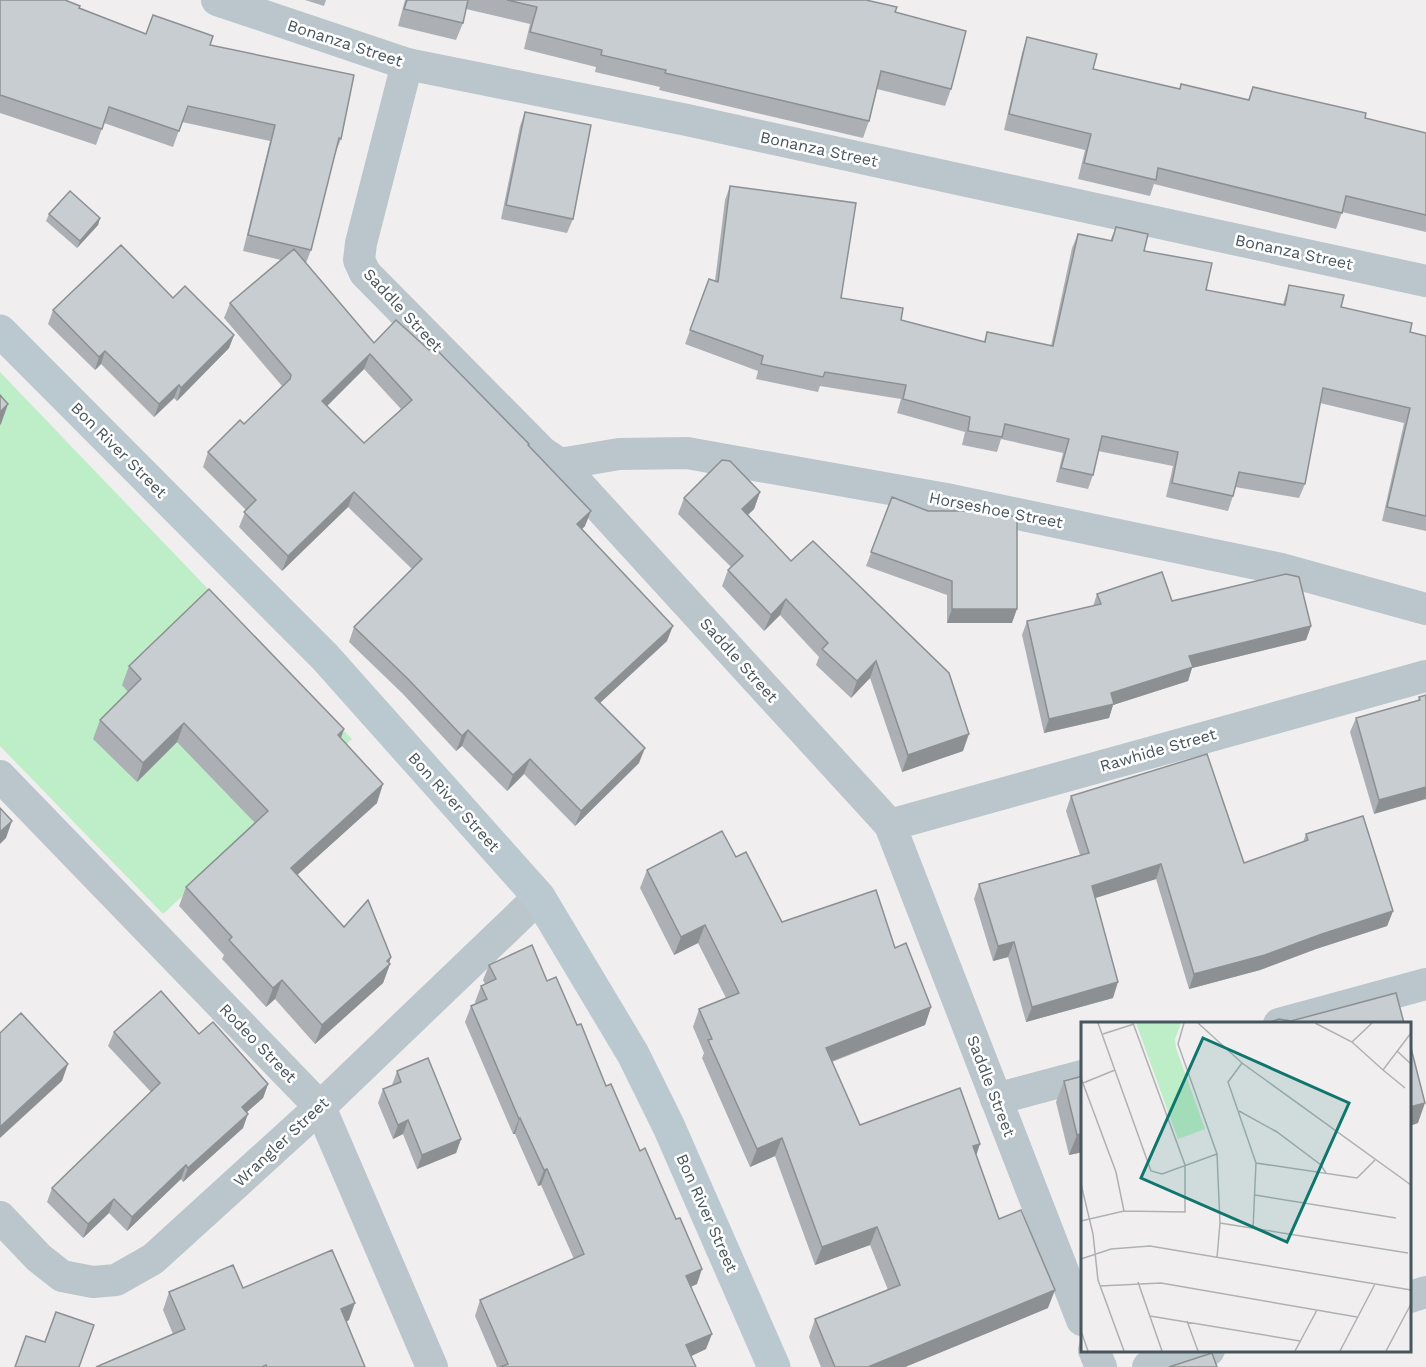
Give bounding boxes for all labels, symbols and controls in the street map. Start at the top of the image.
street label: Bonanza Street [285,15,405,71]
street label: Bonanza Street [758,127,880,171]
street label: Bonanza Street [1233,230,1355,274]
street label: Saddle Street [360,264,447,356]
street label: Bon River Street [67,398,171,502]
street label: Horseshoe Street [928,488,1065,532]
street label: Saddle Street [696,614,782,706]
street label: Rawhide Street [1098,724,1219,776]
street label: Bon River Street [404,748,504,856]
street label: Rodeo Street [216,1000,301,1087]
inset map [1081,1022,1411,1352]
street label: Saddle Street [963,1033,1019,1140]
street label: Wrangler Street [230,1093,333,1191]
street label: Bon River Street [672,1151,742,1275]

